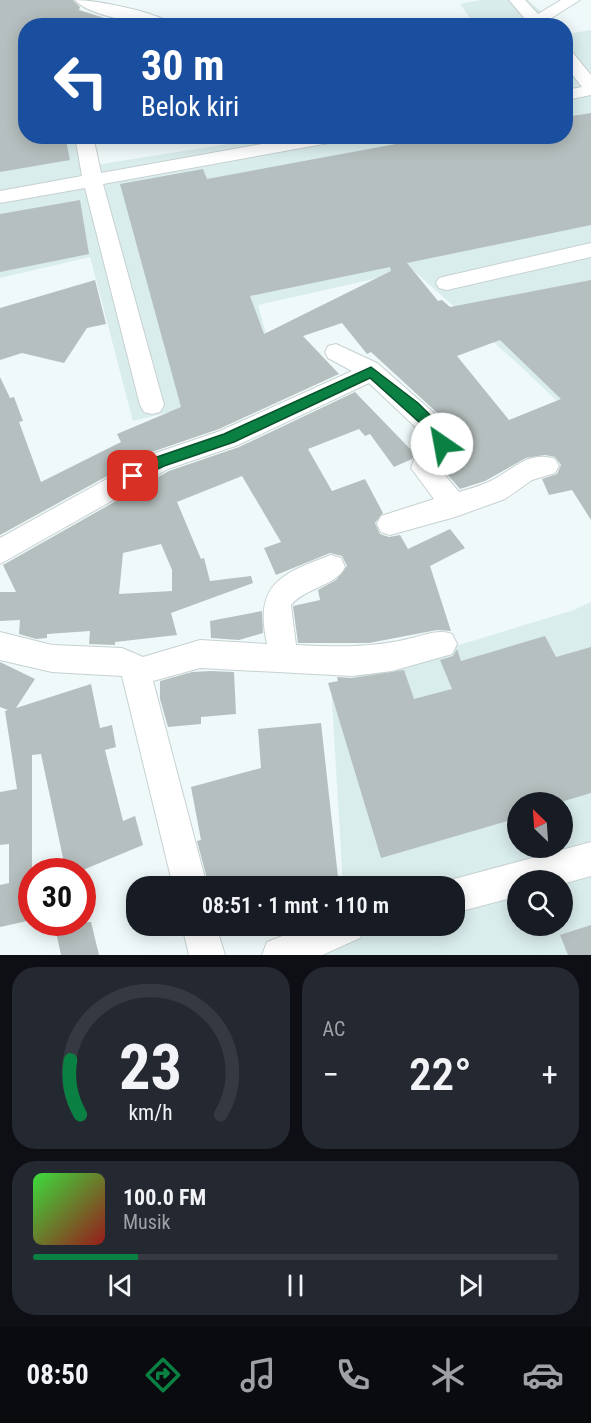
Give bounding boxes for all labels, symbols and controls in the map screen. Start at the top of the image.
text: 30 m [141,41,224,90]
icon: left [42,42,120,120]
text: Belok kiri [141,91,239,123]
position arrow [410,412,474,476]
pin [107,450,158,501]
icon: arrive [116,459,149,492]
north arrow [507,792,573,858]
map controls [507,792,573,936]
speed limit sign: 30 [18,858,96,936]
button: search [507,870,573,936]
text: 08:51 · 1 mnt · 110 m [202,893,389,918]
text: AC [323,1017,345,1041]
text: 23 [119,1031,182,1104]
text: 22° [409,1048,472,1101]
text: − [323,1055,339,1094]
text: + [542,1055,558,1094]
text: km/h [129,1100,173,1125]
text: 100.0 FM [123,1185,206,1210]
text: Musik [123,1210,171,1234]
icon: previous [104,1269,137,1302]
icon: pause [279,1269,312,1302]
icon: next [454,1269,487,1302]
icon: directions [142,1354,184,1396]
icon: music [237,1354,279,1396]
icon: phone [332,1354,374,1396]
icon: climate [427,1354,469,1396]
icon: car [522,1354,564,1396]
text: 08:50 [27,1359,89,1391]

